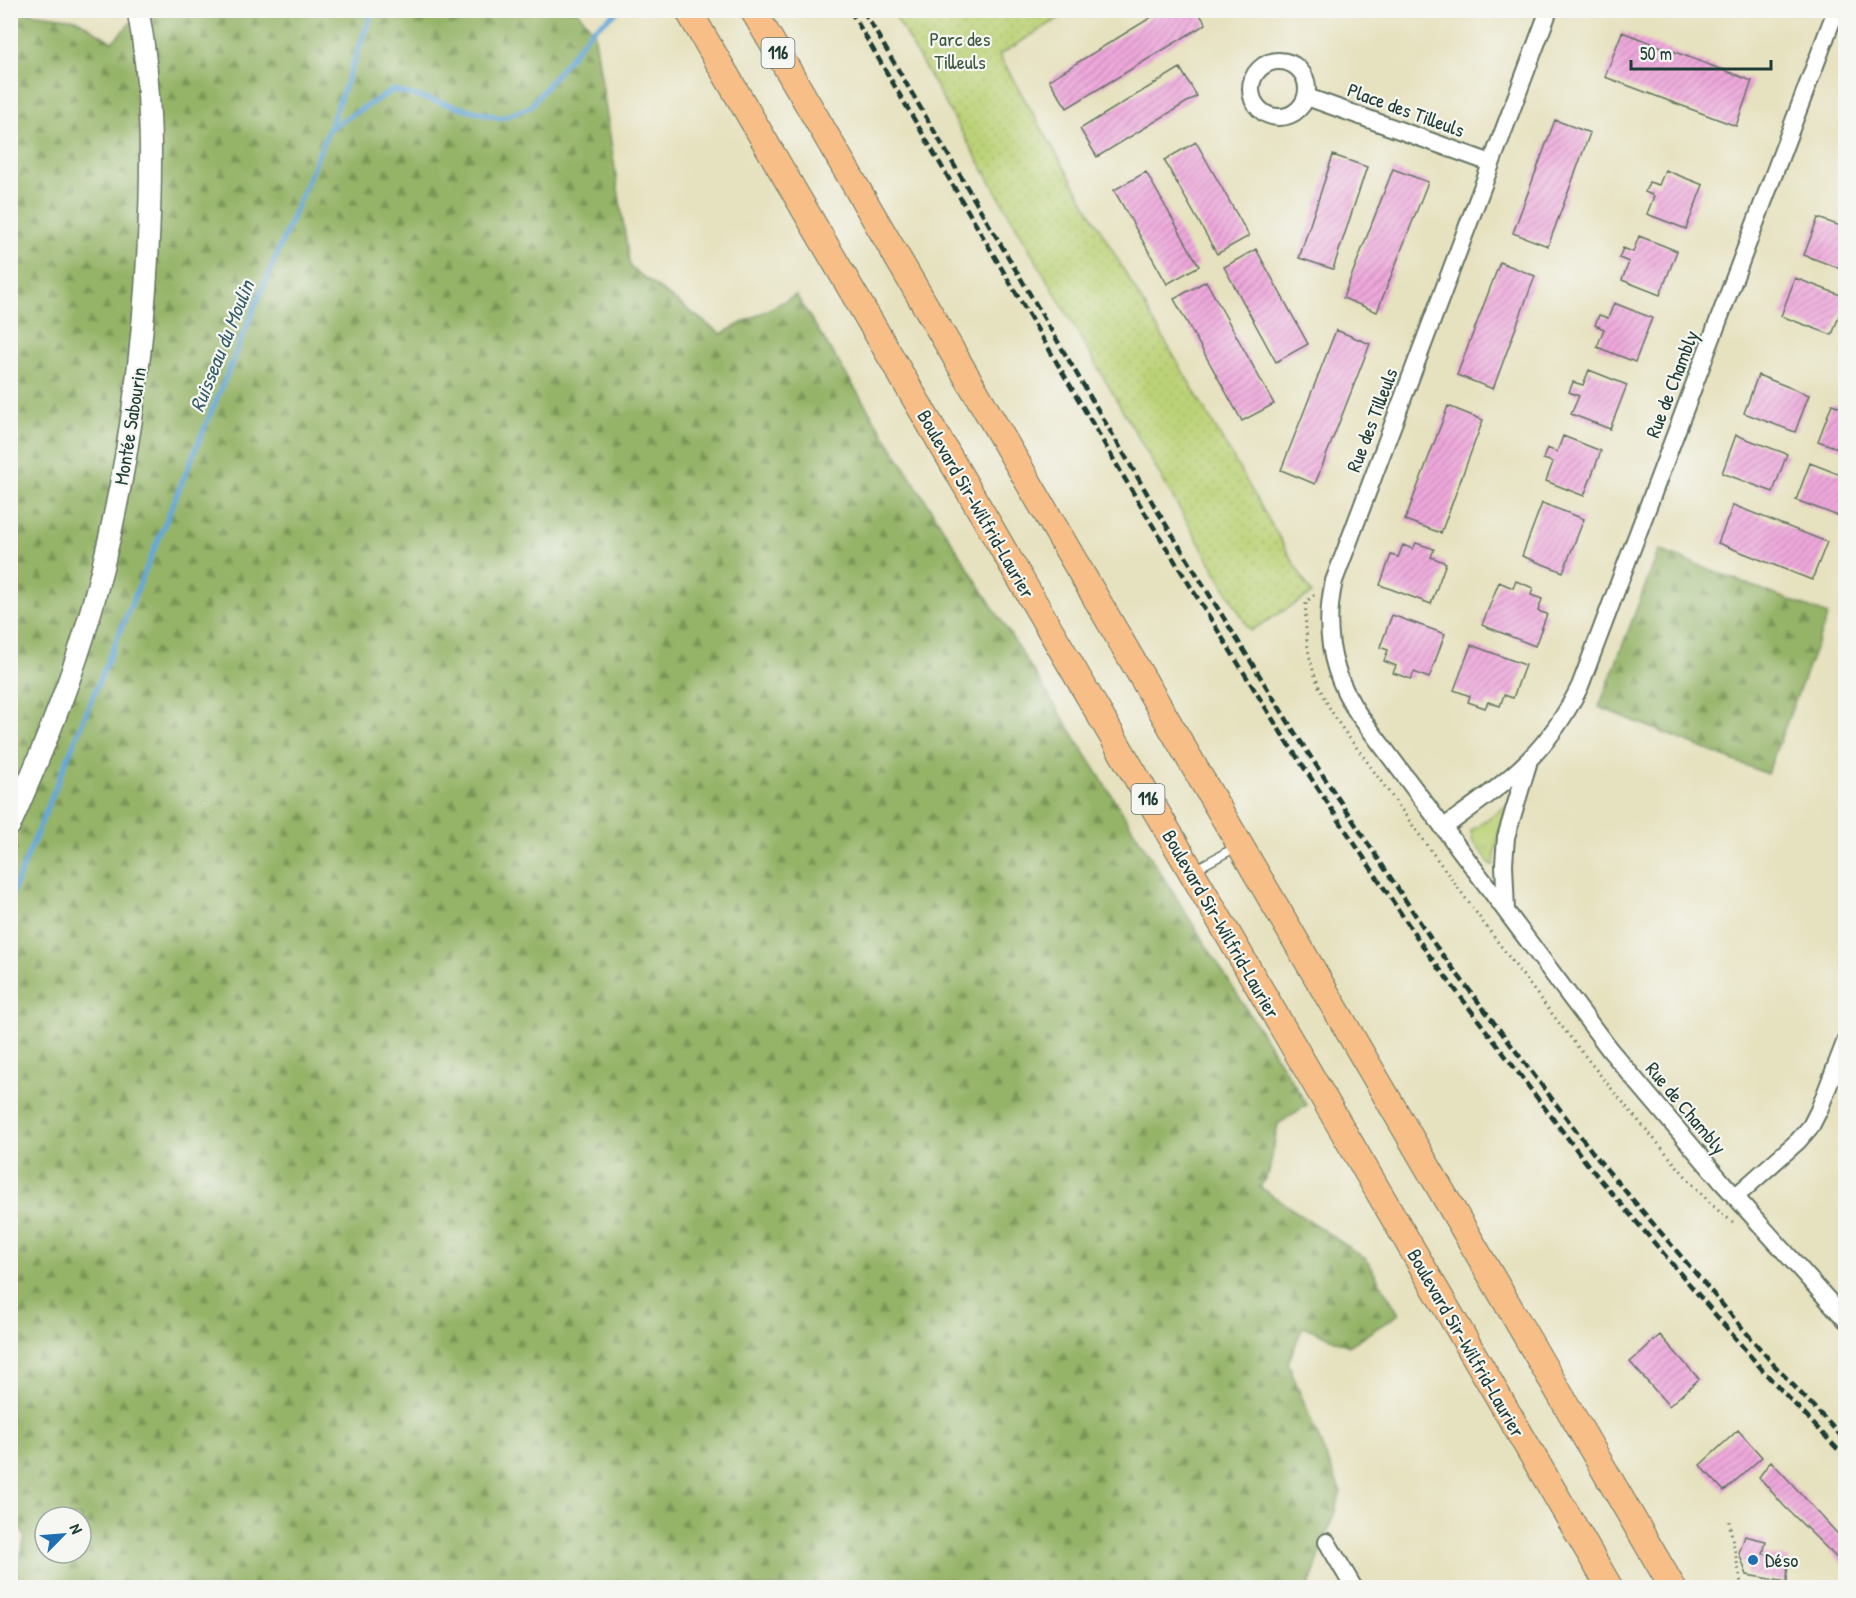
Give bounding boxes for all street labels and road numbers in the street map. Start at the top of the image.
road number: 116 [762,38,794,68]
street label: Place des Tilleuls [1344,76,1469,143]
street label: Rue de Chambly [1639,326,1704,441]
street label: Rue des Tilleuls [1339,364,1404,476]
street label: Montée Sabourin [107,365,152,487]
street label: Boulevard Sir-Wilfrid-Laurier [911,405,1042,603]
road number: 116 [1132,784,1164,814]
street label: Boulevard Sir-Wilfrid-Laurier [1156,825,1287,1023]
street label: Rue de Chambly [1640,1056,1733,1160]
street label: Boulevard Sir-Wilfrid-Laurier [1401,1244,1532,1442]

